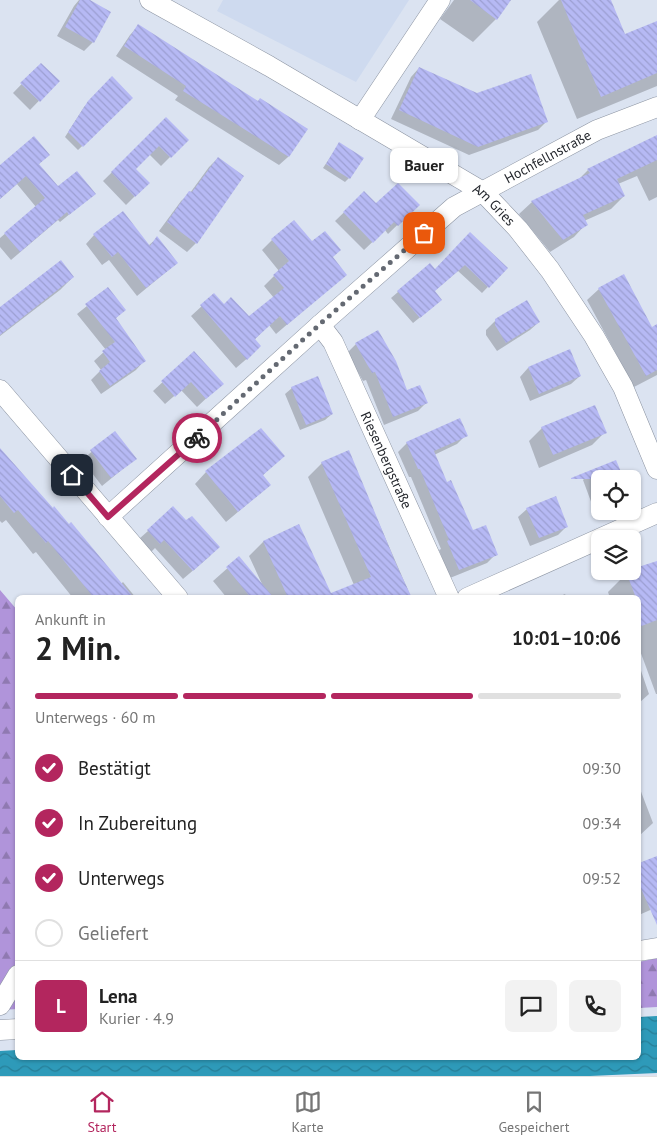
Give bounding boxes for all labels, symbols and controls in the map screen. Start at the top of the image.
street label: Hochfellnstraße [501,126,594,187]
callout: Bauer [390,148,458,183]
text: Bauer [404,155,444,175]
street label: Am Gries [470,179,519,230]
pin [403,212,445,254]
icon: bag [410,219,438,247]
street label: Riesenbergstraße [357,409,416,511]
courier [172,413,222,463]
icon: bike [183,424,211,452]
pin [51,454,93,496]
icon: home [58,461,86,489]
map controls [591,470,641,580]
button: locate [591,470,641,520]
button: layers [591,530,641,580]
text: Ankunft in [35,609,106,629]
text: 10:01–10:06 [512,626,621,650]
text: 2 Min. [35,627,121,669]
text: Unterwegs · 60 m [35,707,155,727]
icon: check [35,754,63,782]
text: Bestätigt [78,756,151,780]
text: 09:30 [583,758,621,778]
icon: check [35,809,63,837]
text: In Zubereitung [78,811,197,835]
text: 09:34 [583,813,621,833]
icon: check [35,864,63,892]
text: Unterwegs [78,866,165,890]
text: 09:52 [583,868,621,888]
text: Geliefert [78,921,149,945]
button: chat [505,980,557,1032]
button: phone [569,980,621,1032]
text: Lena [99,984,138,1008]
text: L [56,994,66,1018]
text: Kurier · 4.9 [99,1008,174,1028]
tab: Start [87,1088,117,1136]
tab: Karte [292,1088,324,1136]
tab: Gespeichert [498,1088,570,1136]

